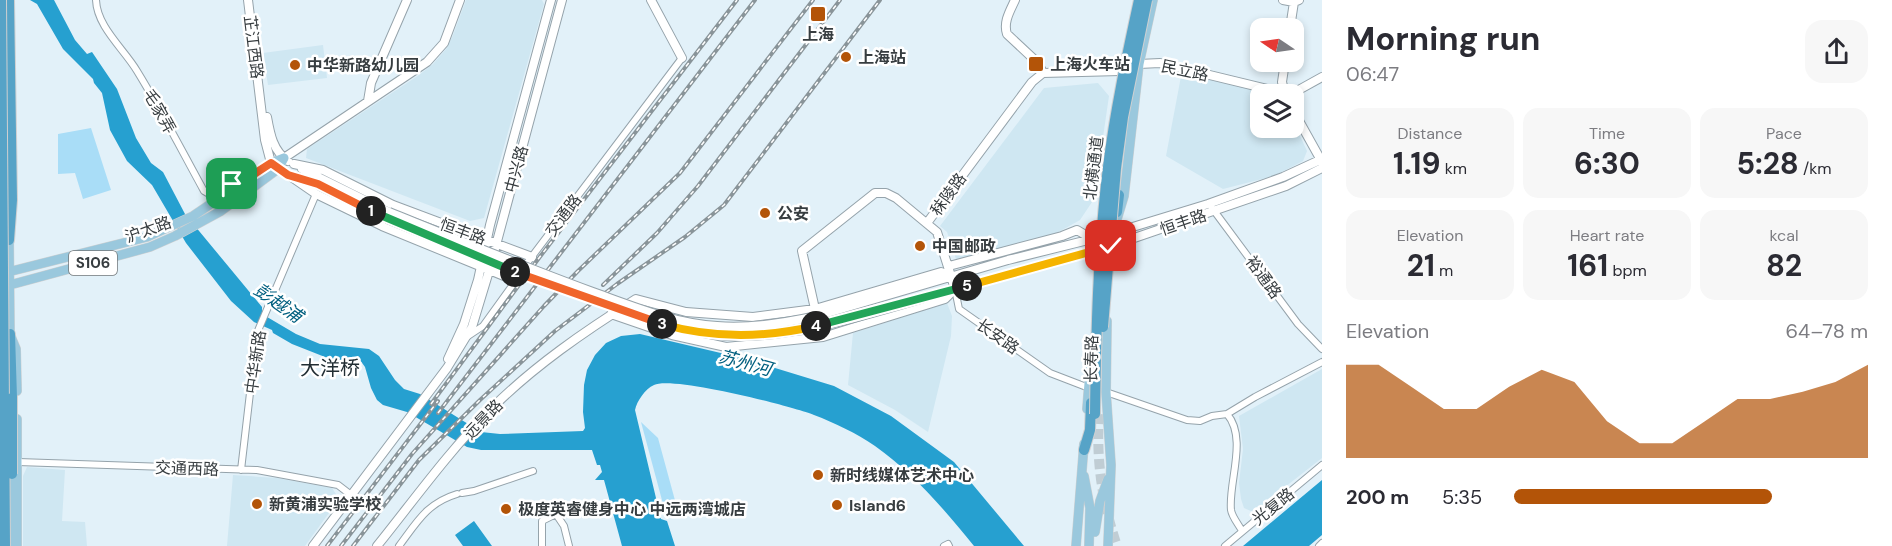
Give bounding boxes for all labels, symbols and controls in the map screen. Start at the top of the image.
marker: 上海 [809,5,827,23]
street label: 芷江西路 [239,14,268,80]
text: Morning run [1346,17,1540,60]
north arrow [1250,18,1304,72]
map controls [1250,18,1304,138]
button: share [1805,20,1868,83]
place label: 上海 [802,24,834,45]
place label: 上海站 [858,47,906,68]
marker: 上海站 [839,50,853,64]
place label: 上海火车站 [1050,54,1130,75]
place label: 中华新路幼儿园 [307,55,419,76]
marker: 上海火车站 [1027,55,1045,73]
street label: 民立路 [1159,55,1211,86]
marker: 中华新路幼儿园 [288,58,302,72]
text: 06:47 [1346,61,1399,87]
button: layers [1250,84,1304,138]
street label: 毛家弄 [139,85,180,137]
text: Distance [1398,123,1462,144]
text: Time [1589,123,1625,144]
text: Pace [1766,123,1802,144]
street label: 北横通道 [1079,135,1108,201]
street label: 中兴路 [500,143,533,195]
text: 1.19 [1393,144,1440,183]
text: 6:30 [1574,144,1640,183]
text: 5:28 [1736,144,1799,183]
pin [206,158,257,209]
text: km [1440,158,1467,179]
text: /km [1799,158,1832,179]
icon: arrive [215,167,248,200]
street label: 秣陵路 [926,169,971,220]
street label: 交通路 [541,190,586,241]
pin: 1 [356,196,386,226]
text: 1 [368,200,374,221]
place label: 公安 [777,203,809,224]
street label: 恒丰路 [1157,205,1209,240]
marker: 公安 [758,206,772,220]
street label: 沪太路 [122,211,174,248]
street label: 恒丰路 [437,213,489,250]
pin [1085,220,1136,271]
text: Elevation [1397,225,1463,246]
text: Heart rate [1570,225,1644,246]
text: kcal [1770,225,1798,246]
icon: check [1094,229,1127,262]
place label: 中国邮政 [932,236,996,257]
marker: 中国邮政 [913,239,927,253]
text: 21 [1407,246,1435,285]
text: 161 [1567,246,1608,285]
text: 82 [1766,246,1802,285]
road number: S106 [69,251,117,275]
street label: 裕通路 [1241,252,1286,303]
pin: 2 [500,257,530,287]
text: m [1435,260,1453,281]
text: bpm [1608,260,1647,281]
text: 2 [510,261,520,282]
pin: 5 [952,271,982,301]
text: 5 [962,275,972,296]
water label: 彭越浦 [249,278,309,330]
pin: 3 [647,309,677,339]
pin: 4 [801,311,831,341]
text: 3 [657,313,667,334]
street label: 长安路 [972,314,1023,359]
text: 4 [811,315,821,336]
text: Elevation [1346,318,1429,344]
text: 64–78 m [1785,318,1868,344]
street label: 中华新路 [241,329,270,395]
street label: 长寿路 [1081,335,1102,383]
water label: 苏州河 [716,344,777,382]
district label: 大洋桥 [300,355,360,381]
street label: 远景路 [459,395,508,444]
street label: 交通西路 [155,457,219,480]
place label: 新时线媒体艺术中心 [830,465,974,486]
marker: 新时线媒体艺术中心 [811,468,825,482]
street label: 光复路 [1248,483,1299,530]
text: 200 m [1346,484,1409,510]
text: 5:35 [1442,484,1482,510]
place label: 新黄浦实验学校 [269,494,382,515]
place label: Island6 [849,495,906,516]
marker: 新黄浦实验学校 [250,497,264,511]
marker: Island6 [830,498,844,512]
place label: 极度英睿健身中心 中远两湾城店 [518,499,746,520]
marker: 极度英睿健身中心 中远两湾城店 [499,502,513,516]

